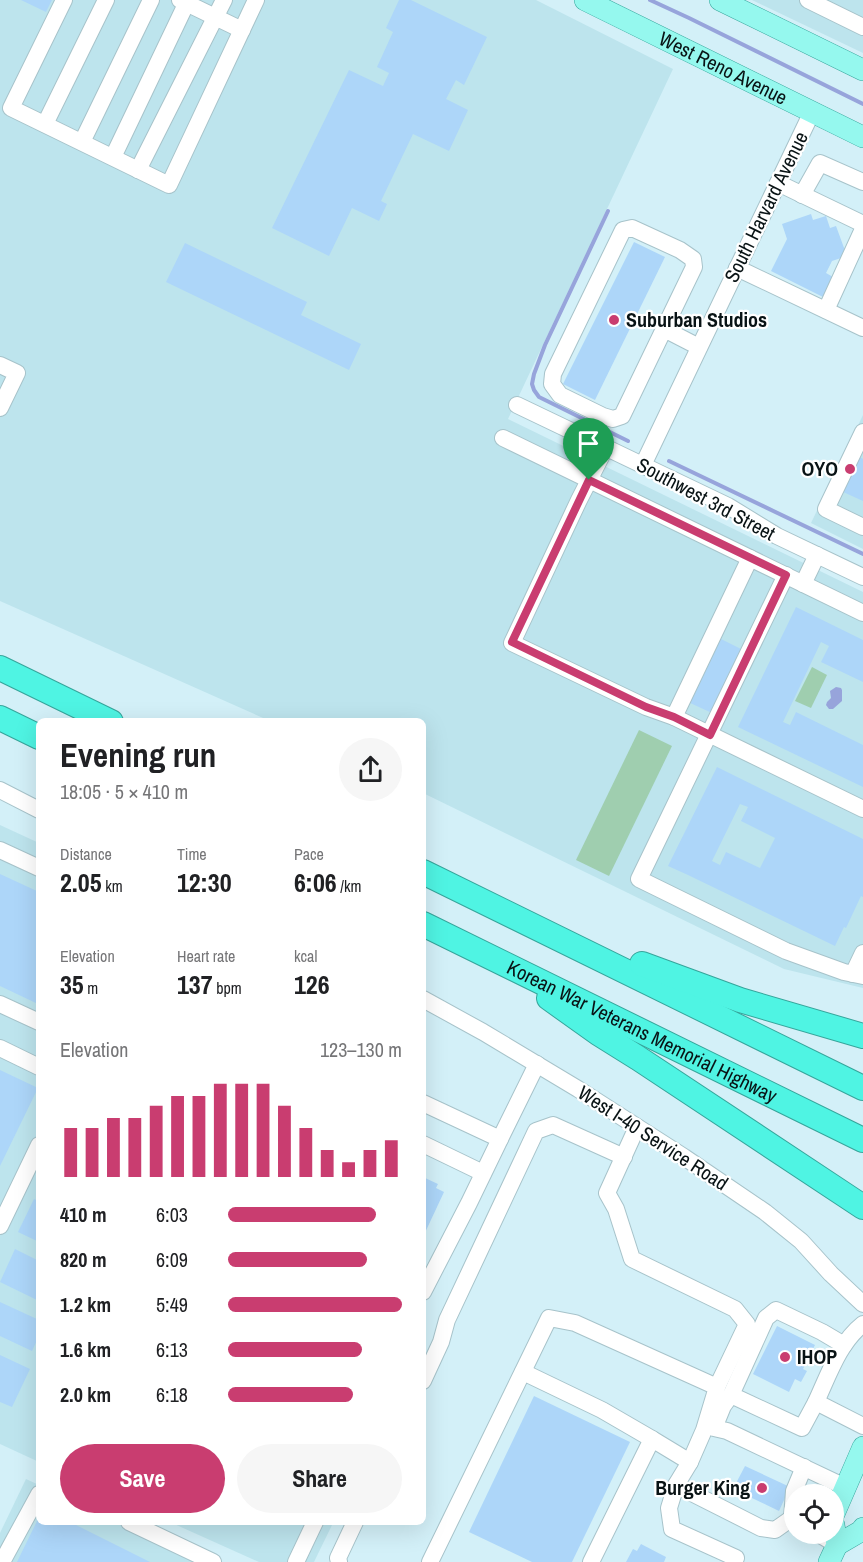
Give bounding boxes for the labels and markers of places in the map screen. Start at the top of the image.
place label: Suburban Studios [626,306,767,333]
marker: Suburban Studios [607,313,621,327]
pin [563,418,614,480]
place label: OYO [802,455,838,482]
marker: OYO [843,462,857,476]
place label: IHOP [797,1343,837,1370]
marker: IHOP [778,1350,792,1364]
place label: Burger King [655,1474,750,1501]
marker: Burger King [755,1481,769,1495]

